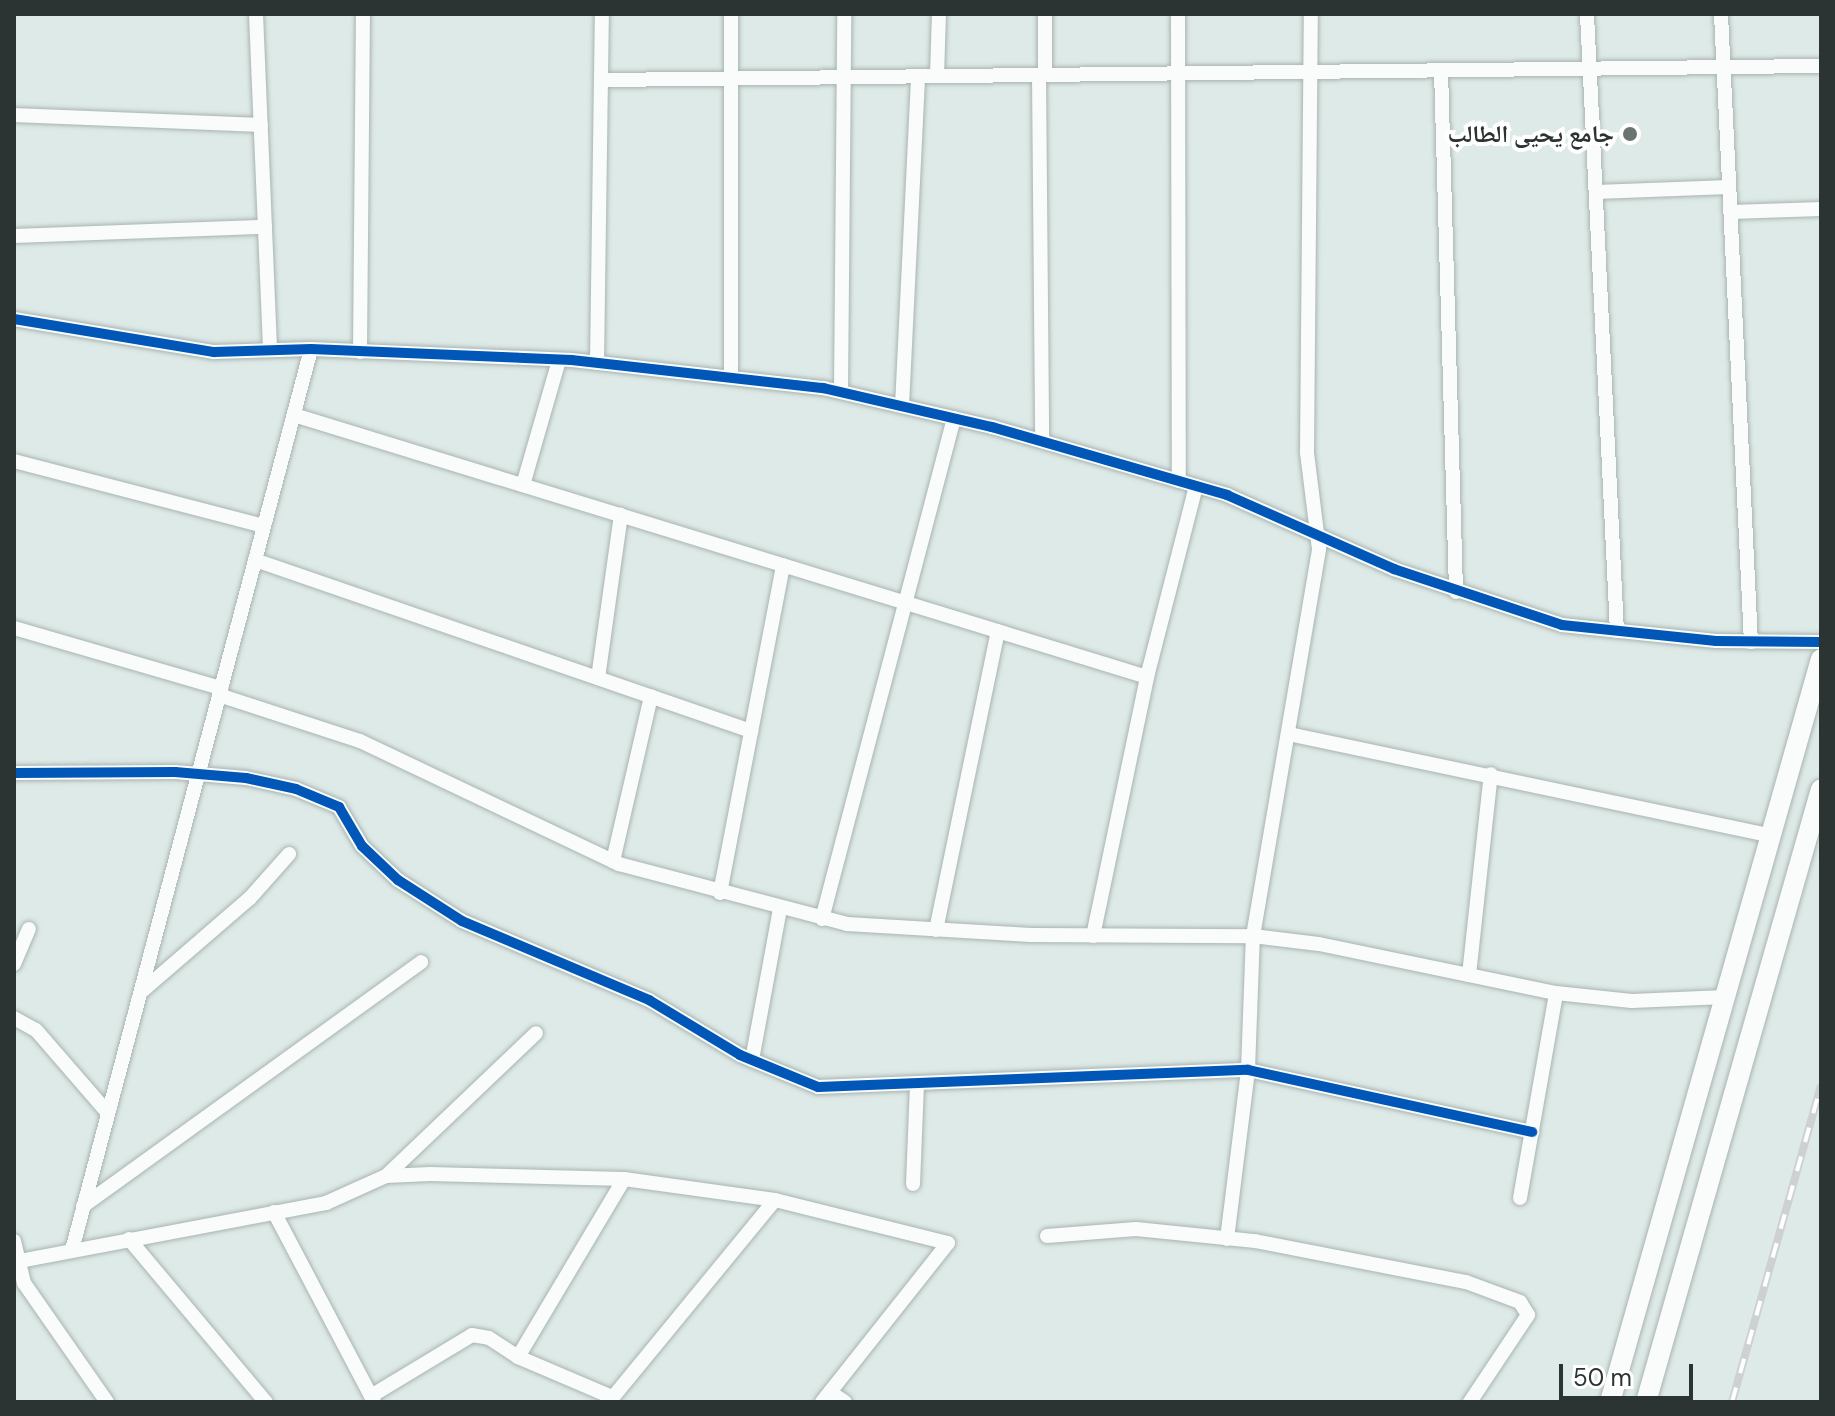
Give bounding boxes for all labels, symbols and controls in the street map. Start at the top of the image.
place label: جامع يحيى الطالب [1448,120,1614,148]
marker: جامع يحيى الطالب [1621,125,1639,143]
scale bar [1563,1348,1697,1398]
text: 50 m [1573,1362,1632,1393]

